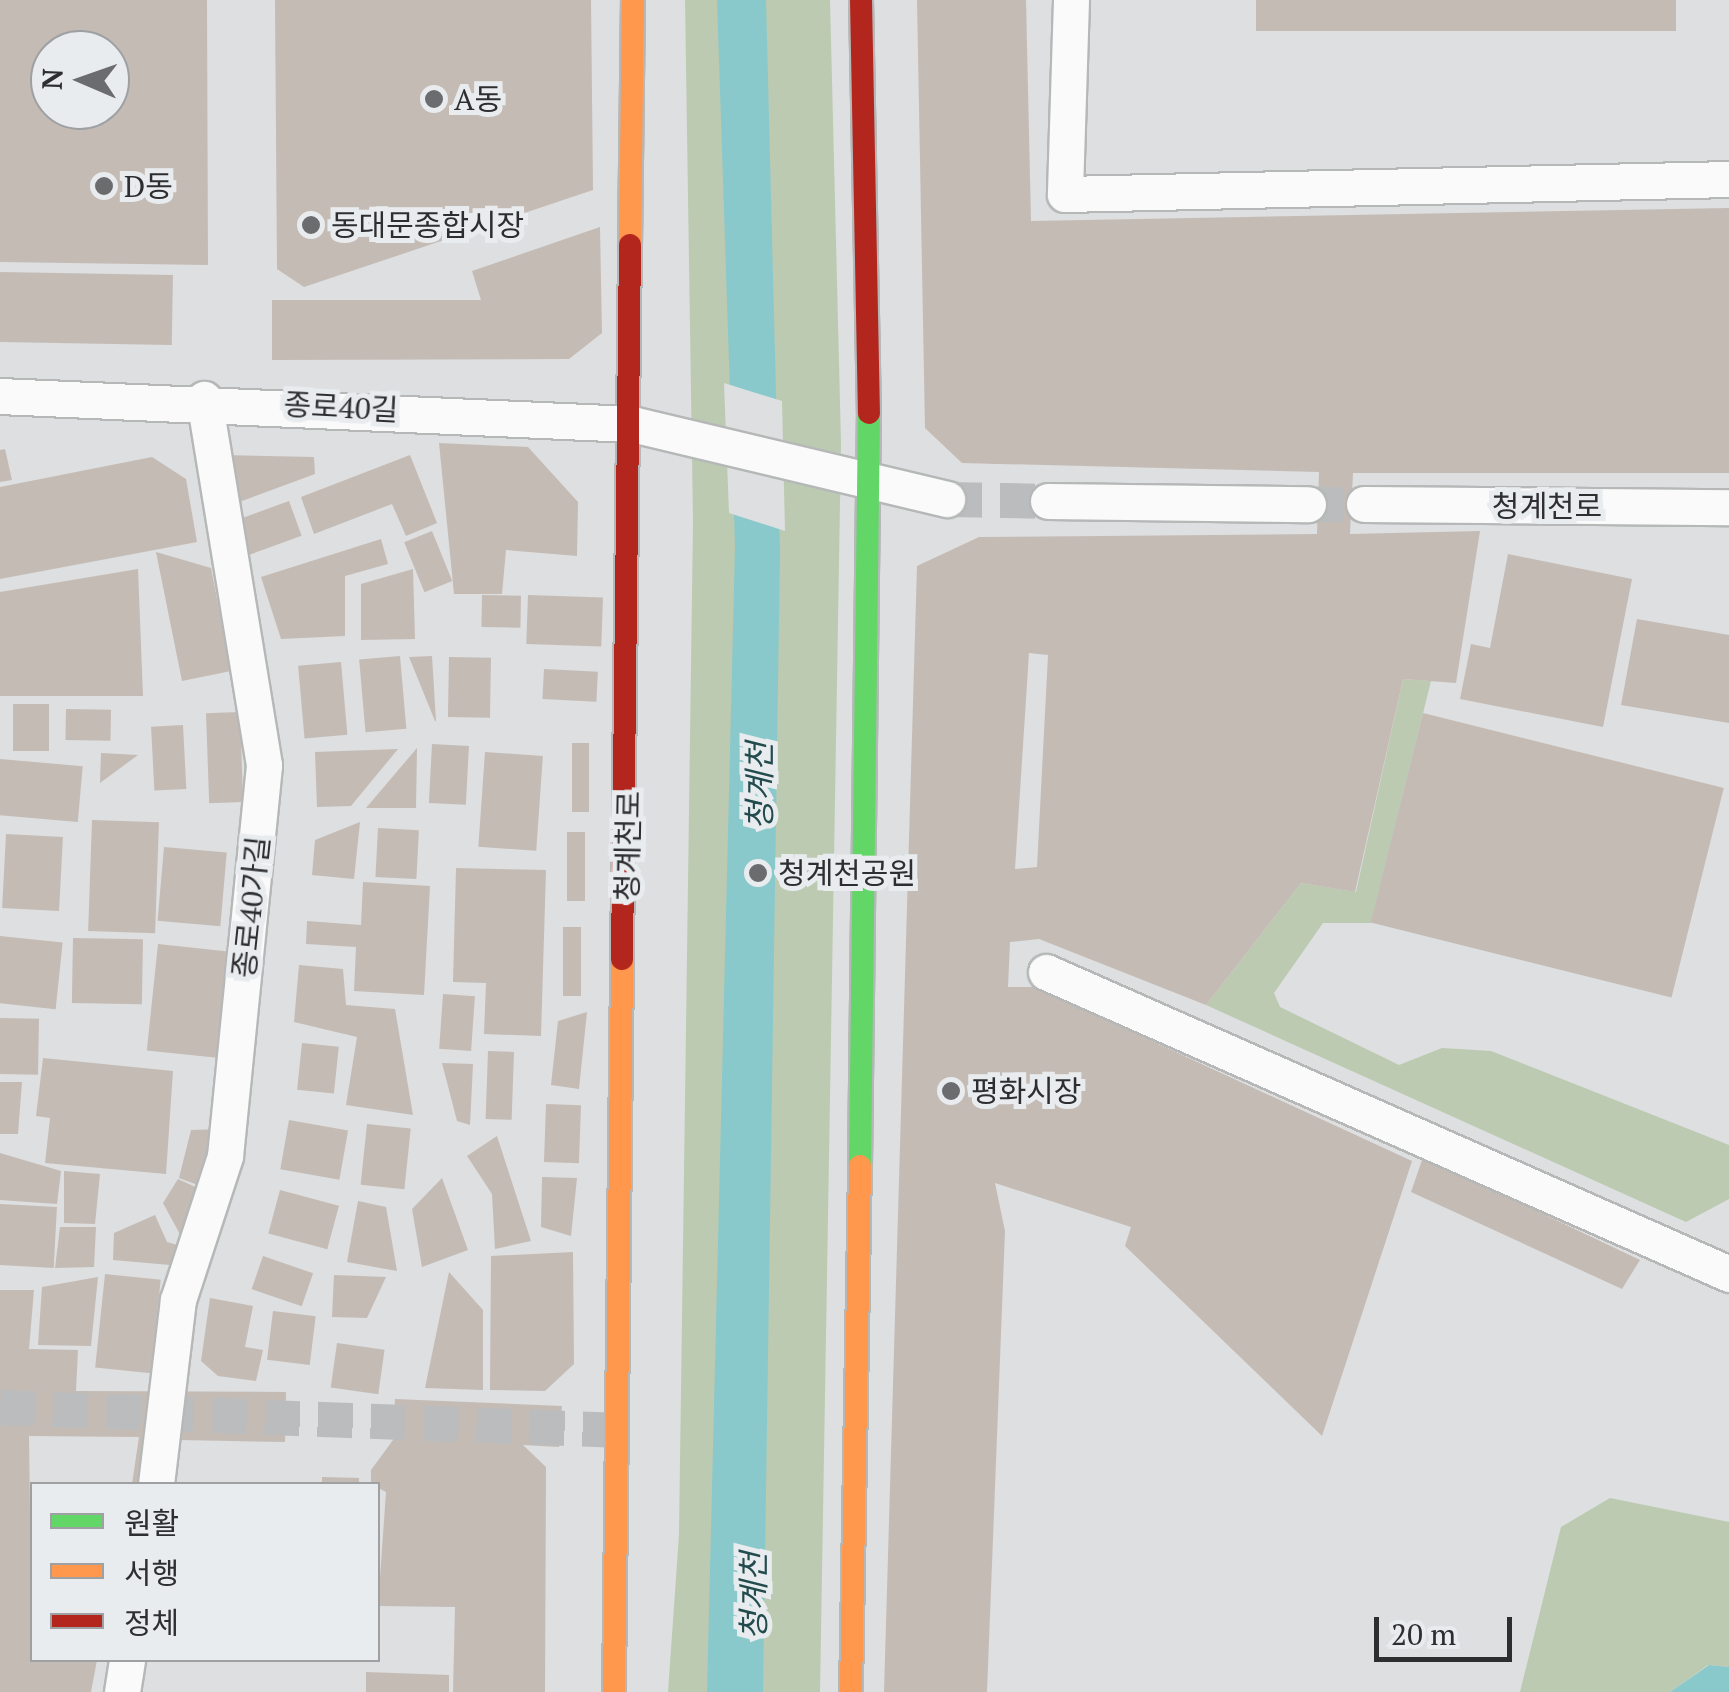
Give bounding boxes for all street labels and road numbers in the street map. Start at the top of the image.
street label: 종로40길 [283,386,399,428]
street label: 청계천로 [1492,488,1602,524]
street label: 청계천로 [609,790,647,902]
street label: 종로40가길 [226,834,276,980]

